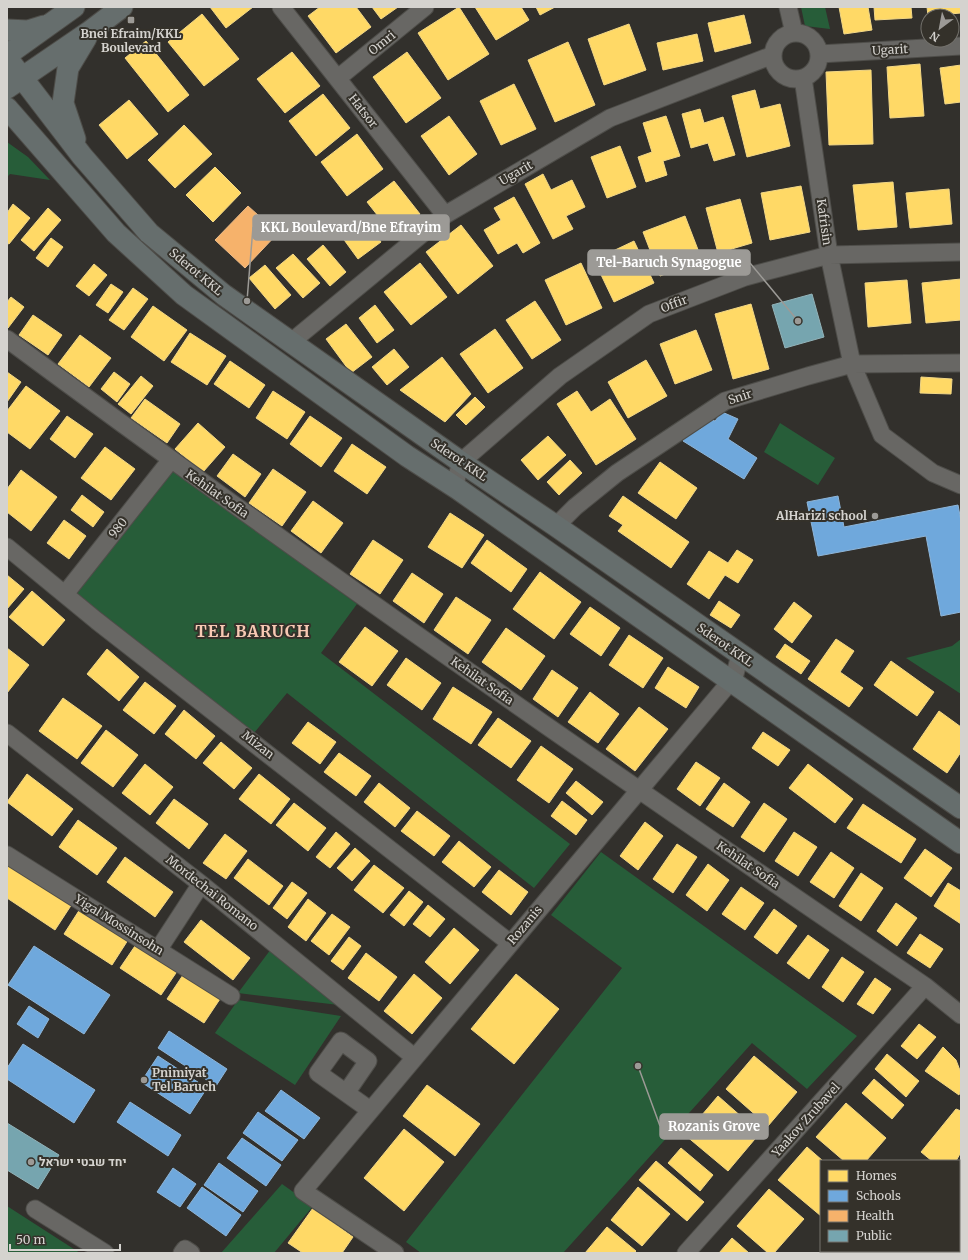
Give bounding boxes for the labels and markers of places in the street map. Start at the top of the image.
marker: Bnei Efraim/KKL Boulevard [126,15,136,25]
place label: Bnei Efraim/KKL Boulevard [81,26,182,55]
callout: KKL Boulevard/Bne Efrayim [253,215,449,240]
callout: Tel-Baruch Synagogue [588,250,750,275]
place label: AlHarizi school [775,508,867,523]
marker: AlHarizi school [870,511,880,521]
place label: Pnimiyat Tel Baruch [152,1065,216,1094]
marker: Pnimiyat Tel Baruch [139,1075,149,1085]
callout: Rozanis Grove [660,1114,768,1139]
place label: יחד שבטי ישראל [39,1154,126,1169]
marker: יחד שבטי ישראל [26,1157,36,1167]

